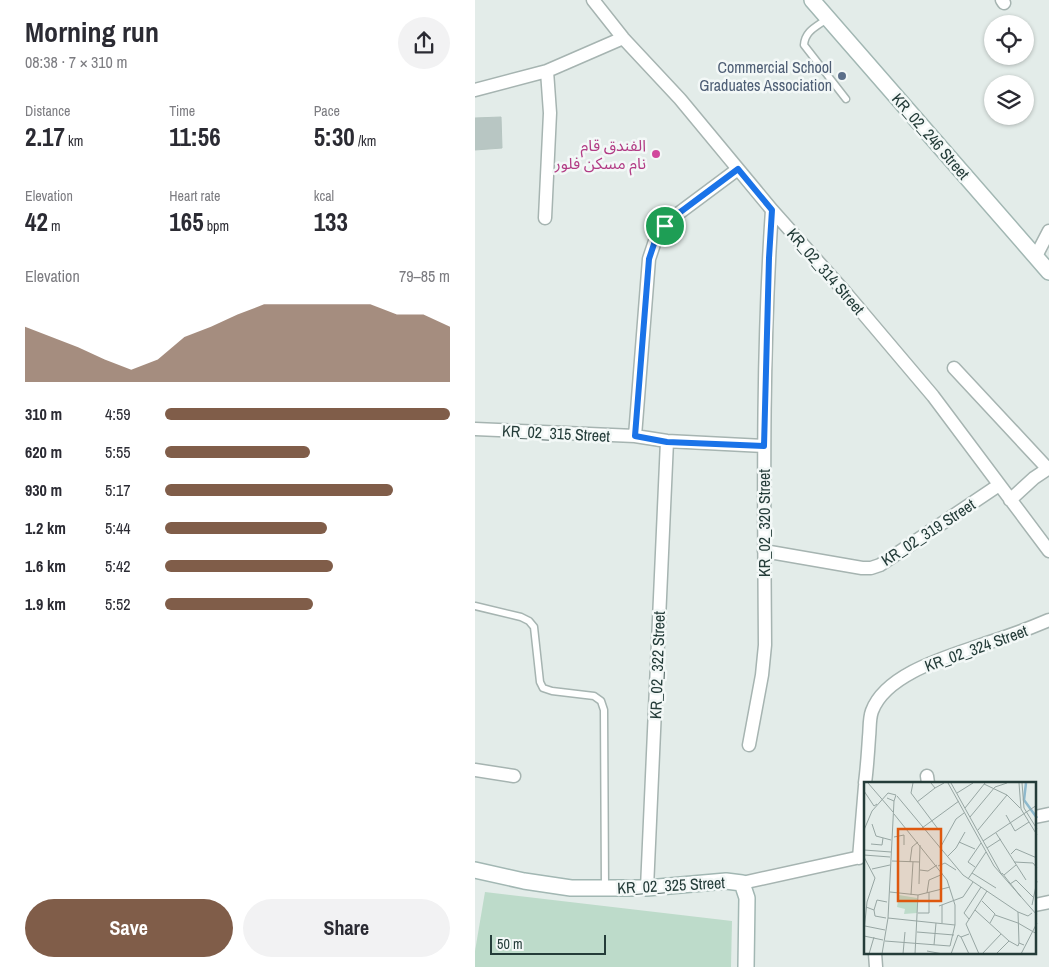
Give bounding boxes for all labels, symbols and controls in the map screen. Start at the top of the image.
text: Morning run [25,13,159,51]
map controls [984,15,1034,125]
button: locate [984,15,1034,65]
button: share [398,17,450,69]
text: 08:38 · 7 × 310 m [25,51,128,73]
place label: Commercial School Graduates Association [699,56,832,96]
marker: Commercial School Graduates Association [836,70,848,82]
button: layers [984,75,1034,125]
street label: KR_02_246 Street [887,88,975,184]
text: Distance [25,102,70,120]
text: Time [169,102,195,120]
text: Pace [314,102,340,120]
text: 2.17 [25,120,65,154]
text: 11:56 [169,120,221,154]
text: 5:30 [314,120,355,154]
text: km [65,132,83,150]
text: /km [355,132,376,150]
place label: الفندق قام نام مسكن فلور [554,134,646,176]
marker: الفندق قام نام مسكن فلور [650,148,662,160]
text: Elevation [25,187,73,205]
text: Heart rate [169,187,220,205]
text: kcal [314,187,334,205]
text: 42 [25,205,48,239]
text: 165 [169,205,204,239]
text: 133 [314,205,348,239]
pin [644,205,686,247]
icon: arrive [651,212,679,240]
text: m [48,217,61,235]
text: bpm [204,217,229,235]
street label: KR_02_314 Street [782,223,870,319]
text: Elevation [25,265,80,287]
text: 79–85 m [399,265,450,287]
text: 310 m [25,403,62,425]
text: 4:59 [105,403,131,425]
street label: KR_02_315 Street [502,419,611,447]
text: 620 m [25,441,62,463]
text: 5:55 [105,441,131,463]
street label: KR_02_320 Street [753,469,775,577]
text: 930 m [25,479,62,501]
text: 5:17 [105,479,131,501]
street label: KR_02_319 Street [877,493,980,571]
text: 1.2 km [25,517,66,539]
text: 5:44 [105,517,131,539]
text: 1.6 km [25,555,66,577]
text: 5:42 [105,555,131,577]
text: 1.9 km [25,593,66,615]
text: 5:52 [105,593,131,615]
street label: KR_02_322 Street [644,610,670,719]
street label: KR_02_324 Street [922,619,1031,677]
inset map [864,782,1037,954]
street label: KR_02_325 Street [617,871,726,899]
button: Save [25,899,233,957]
button: Share [243,899,450,957]
scale bar [490,932,606,955]
text: 50 m [497,935,523,953]

